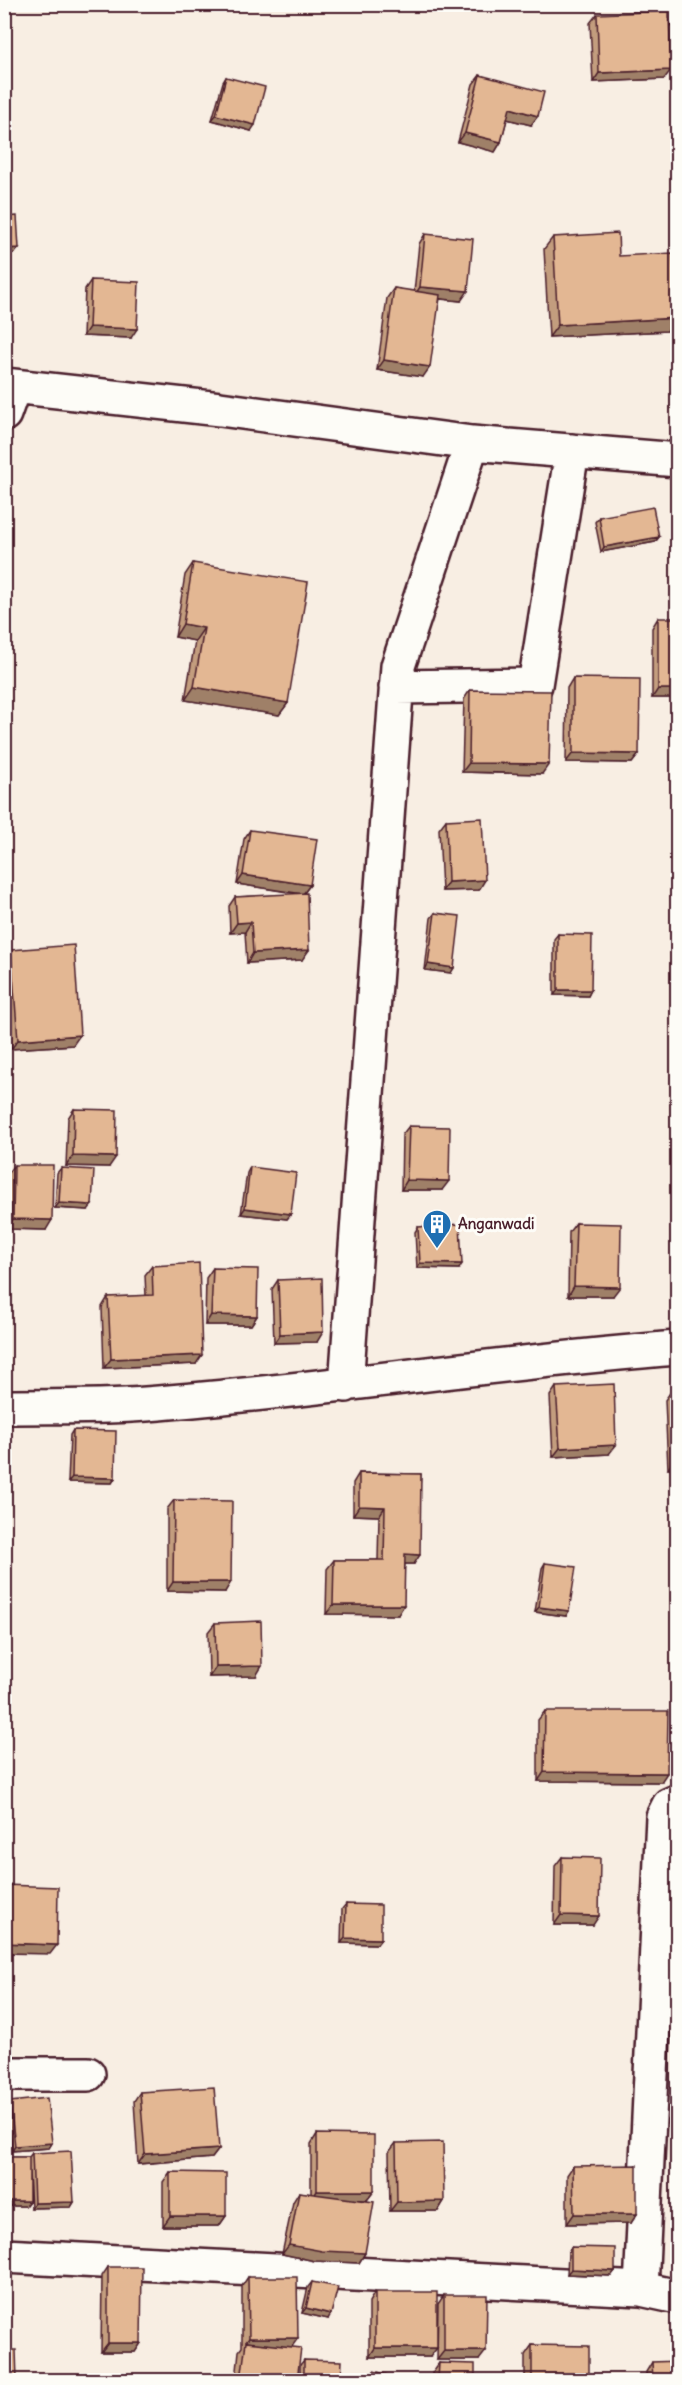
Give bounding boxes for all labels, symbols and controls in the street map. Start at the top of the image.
building icon: Anganwadi [421,1208,453,1250]
place label: Anganwadi [458,1214,534,1234]

